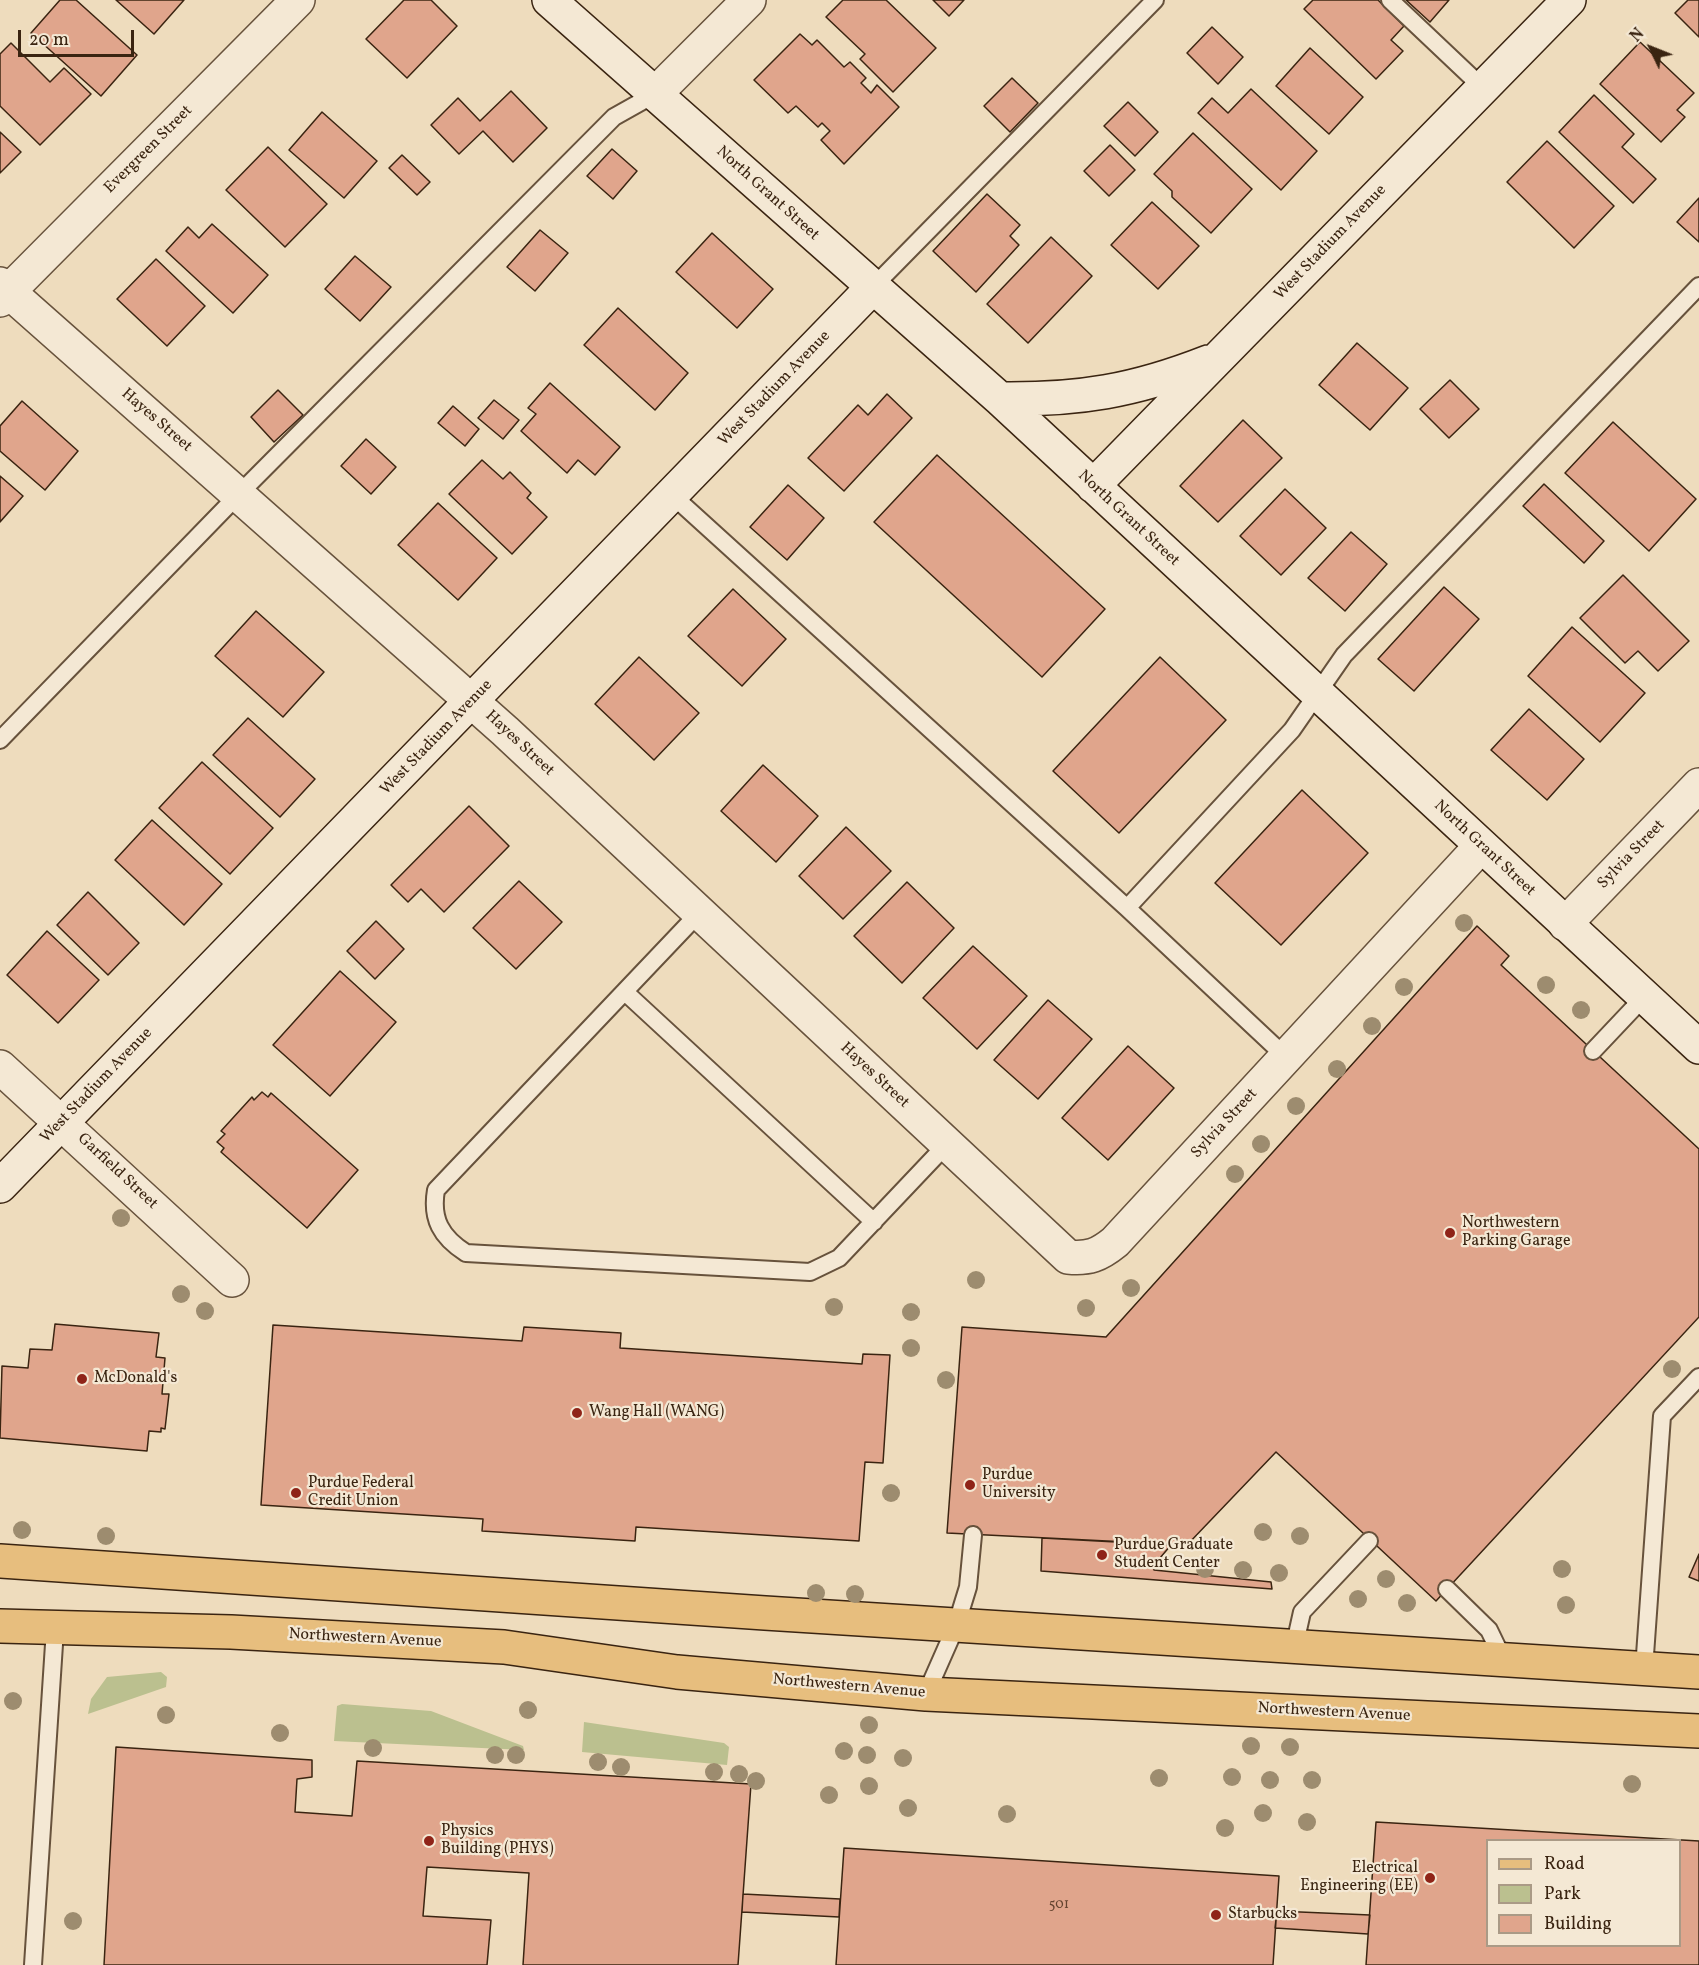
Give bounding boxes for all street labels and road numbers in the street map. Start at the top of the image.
street label: Evergreen Street [101,102,197,198]
street label: North Grant Street [711,143,823,245]
street label: West Stadium Avenue [1271,181,1391,305]
street label: West Stadium Avenue [715,327,835,451]
street label: Hayes Street [117,385,195,457]
street label: North Grant Street [1073,467,1183,571]
street label: West Stadium Avenue [377,676,497,800]
street label: Hayes Street [480,707,558,781]
street label: North Grant Street [1429,797,1539,901]
street label: Sylvia Street [1594,816,1670,894]
street label: West Stadium Avenue [37,1024,157,1148]
street label: Hayes Street [835,1039,913,1113]
street label: Sylvia Street [1188,1085,1262,1163]
street label: Garfield Street [73,1130,161,1214]
street label: Northwestern Avenue [288,1625,442,1653]
street label: Northwestern Avenue [772,1671,926,1703]
street label: Northwestern Avenue [1257,1699,1411,1727]

